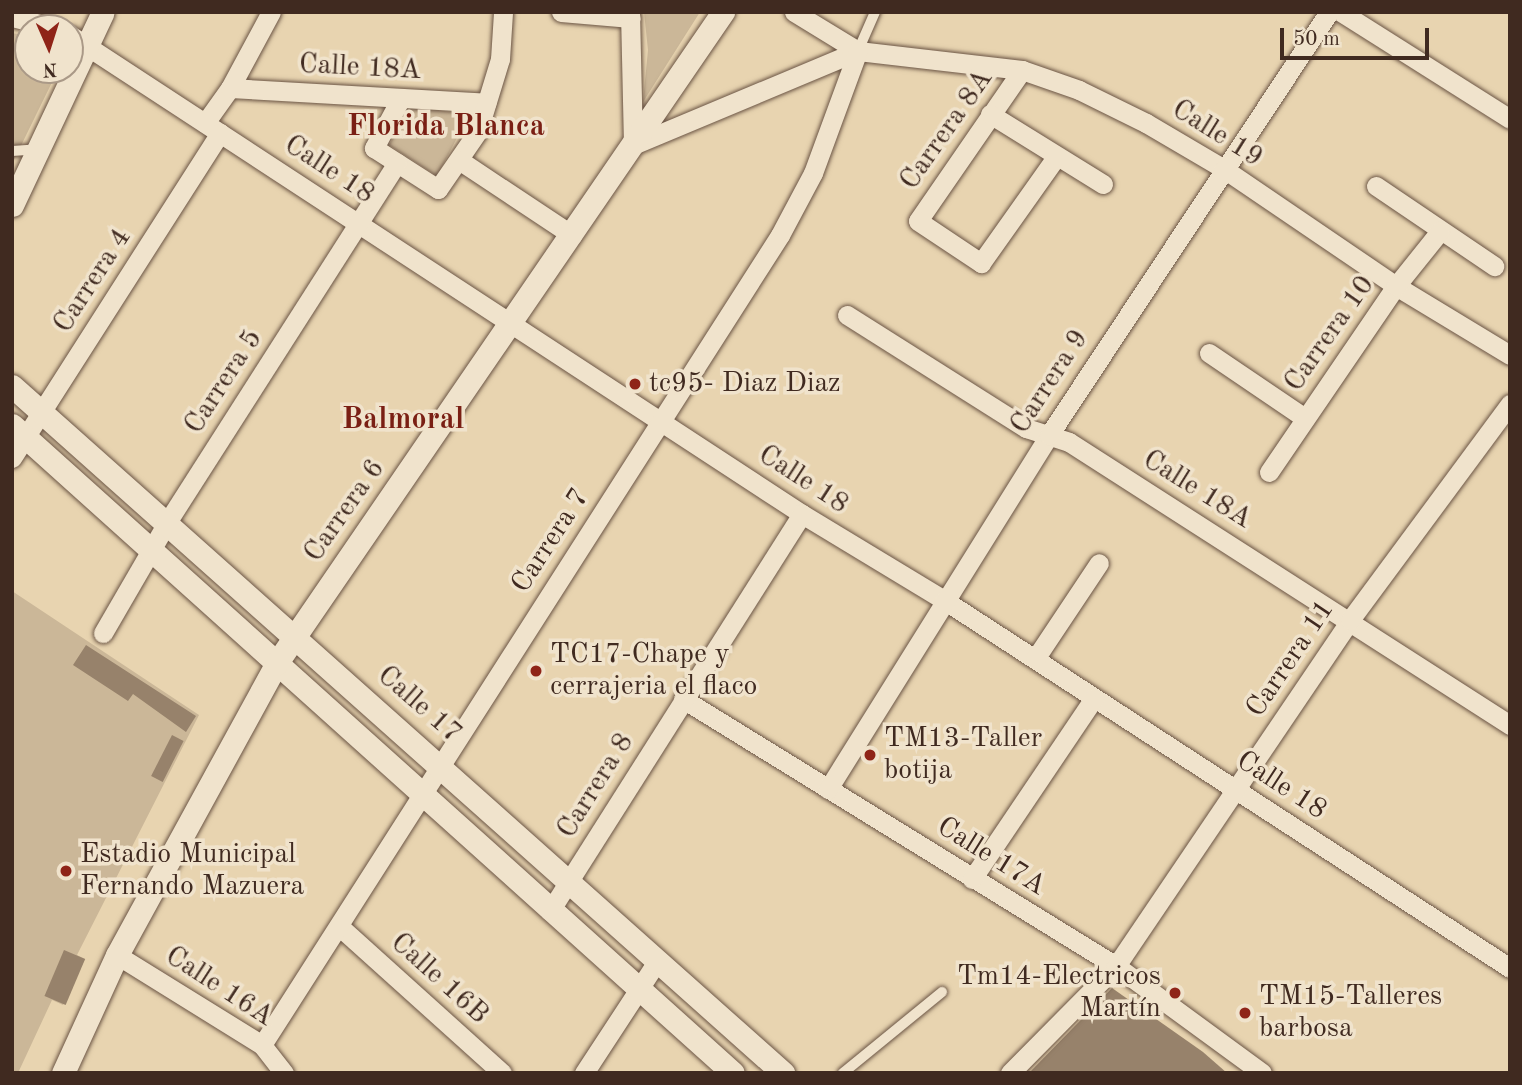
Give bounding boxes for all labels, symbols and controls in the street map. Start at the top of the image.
north arrow [14,14,84,84]
scale bar [1284,14,1433,58]
text: 50 m [1293,29,1340,50]
street label: Calle 18A [298,48,422,88]
text: N [42,59,58,78]
street label: Carrera 8A [893,63,1001,197]
street label: Calle 19 [1165,93,1269,175]
district label: Florida Blanca [347,109,545,145]
street label: Calle 18 [278,128,380,212]
street label: Carrera 4 [47,222,139,340]
street label: Carrera 10 [1278,269,1382,399]
street label: Carrera 5 [178,323,270,441]
street label: Carrera 9 [1004,323,1096,441]
place label: tc95- Diaz Diaz [649,367,841,401]
marker: tc95- Diaz Diaz [627,376,643,392]
district label: Balmoral [342,402,464,438]
street label: Calle 18 [752,438,854,522]
street label: Calle 18A [1136,443,1258,537]
street label: Carrera 6 [297,453,393,569]
street label: Carrera 7 [505,482,597,600]
street label: Carrera 11 [1240,594,1342,724]
place label: TC17-Chape y cerrajeria el flaco [550,638,757,704]
street label: Calle 17 [370,659,468,751]
marker: TC17-Chape y cerrajeria el flaco [528,663,544,679]
place label: TM13-Taller botija [884,722,1042,788]
street label: Carrera 8 [551,727,641,845]
street label: Calle 18 [1230,744,1332,828]
marker: TM13-Taller botija [862,747,878,763]
street label: Calle 17A [930,810,1052,904]
place label: Estadio Municipal Fernando Mazuera [80,838,304,904]
marker: Estadio Municipal Fernando Mazuera [58,863,74,879]
street label: Calle 16B [383,926,495,1032]
street label: Calle 16A [159,940,279,1034]
place label: Tm14-Electricos Martín [957,960,1161,1026]
place label: TM15-Talleres barbosa [1259,980,1442,1046]
marker: Tm14-Electricos Martín [1167,985,1183,1001]
marker: TM15-Talleres barbosa [1237,1005,1253,1021]

